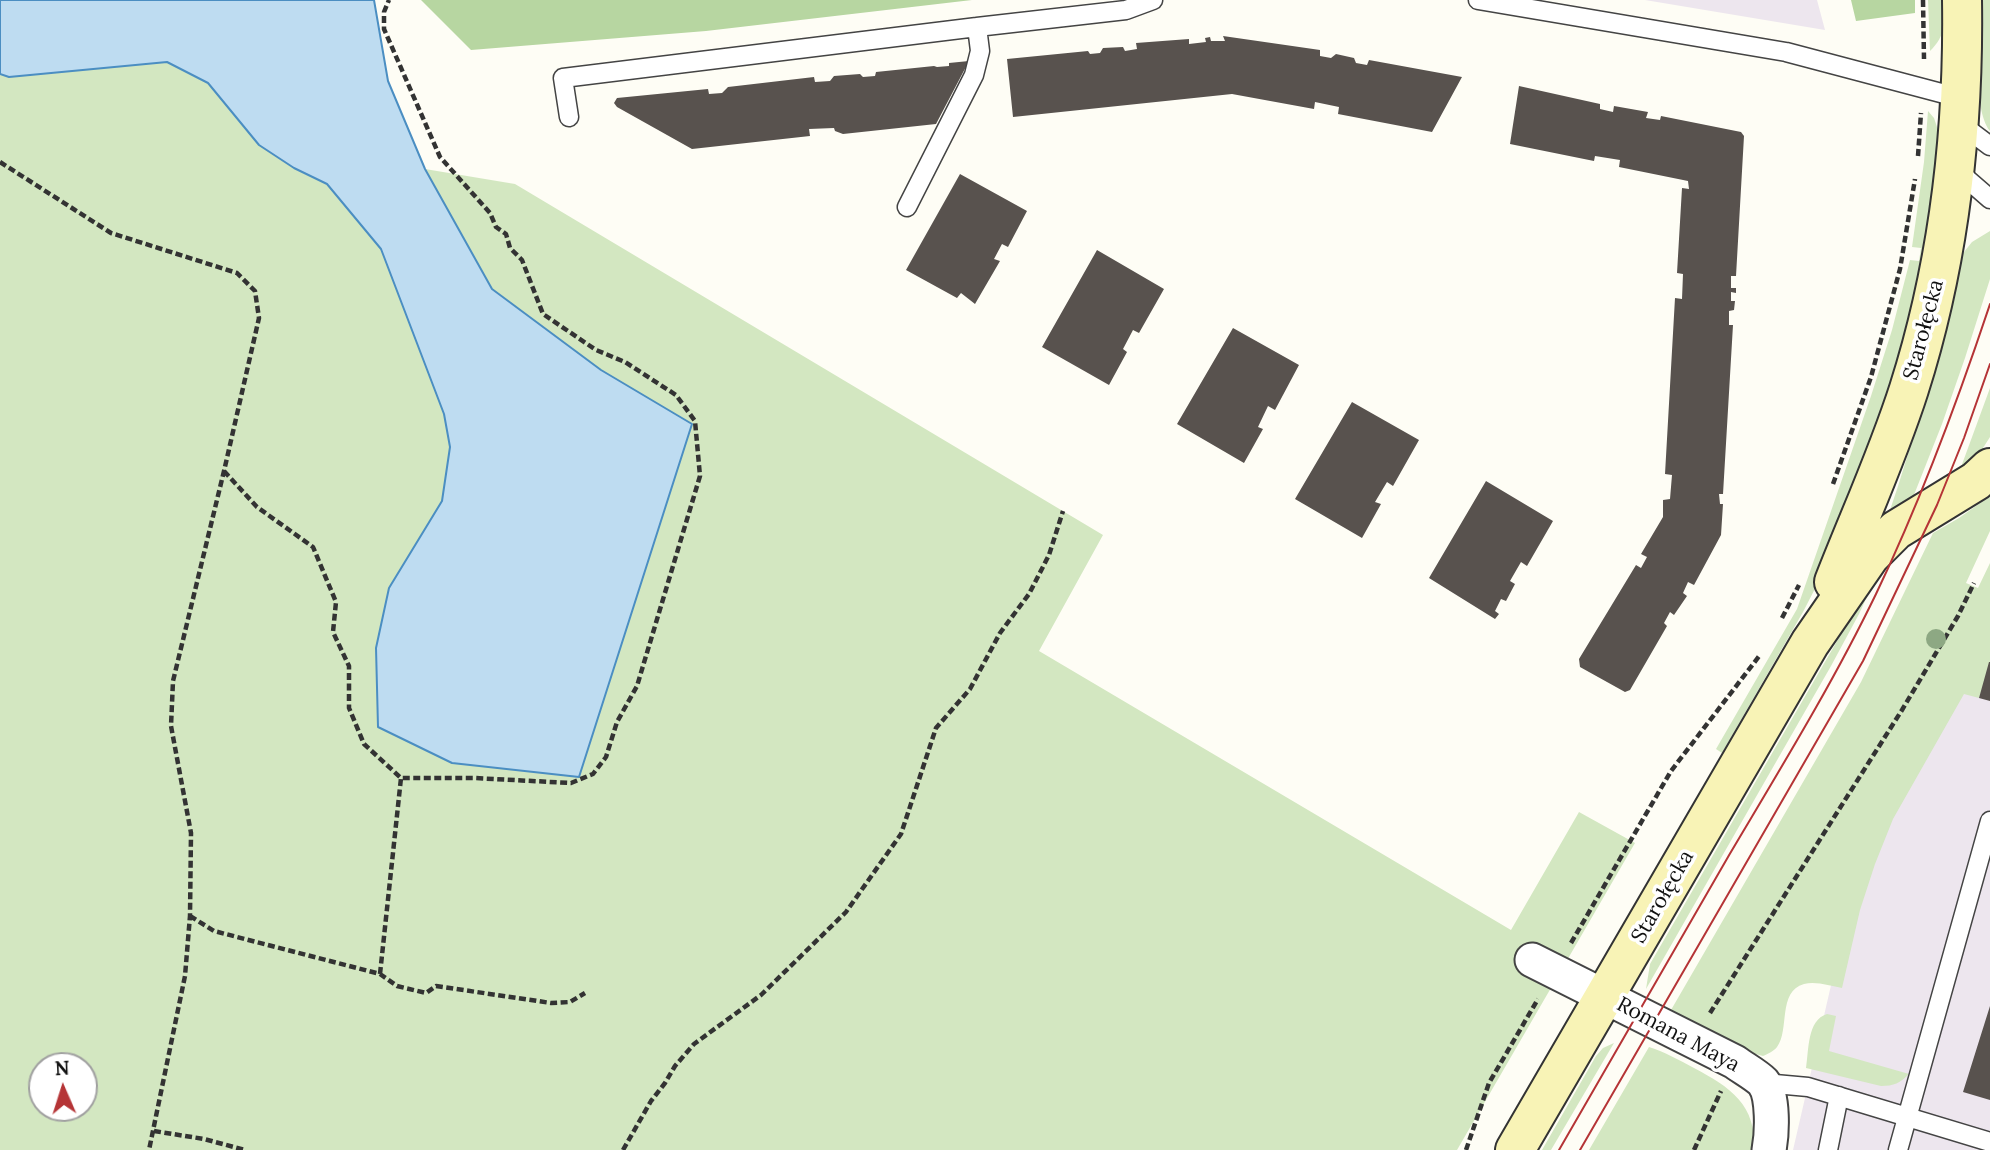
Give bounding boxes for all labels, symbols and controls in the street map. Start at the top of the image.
street label: Starołęcka [1899,277,1949,383]
street label: Starołęcka [1626,846,1700,948]
street label: Romana Maya [1612,992,1744,1078]
north arrow [28,1052,98,1122]
text: N [54,1056,70,1080]

